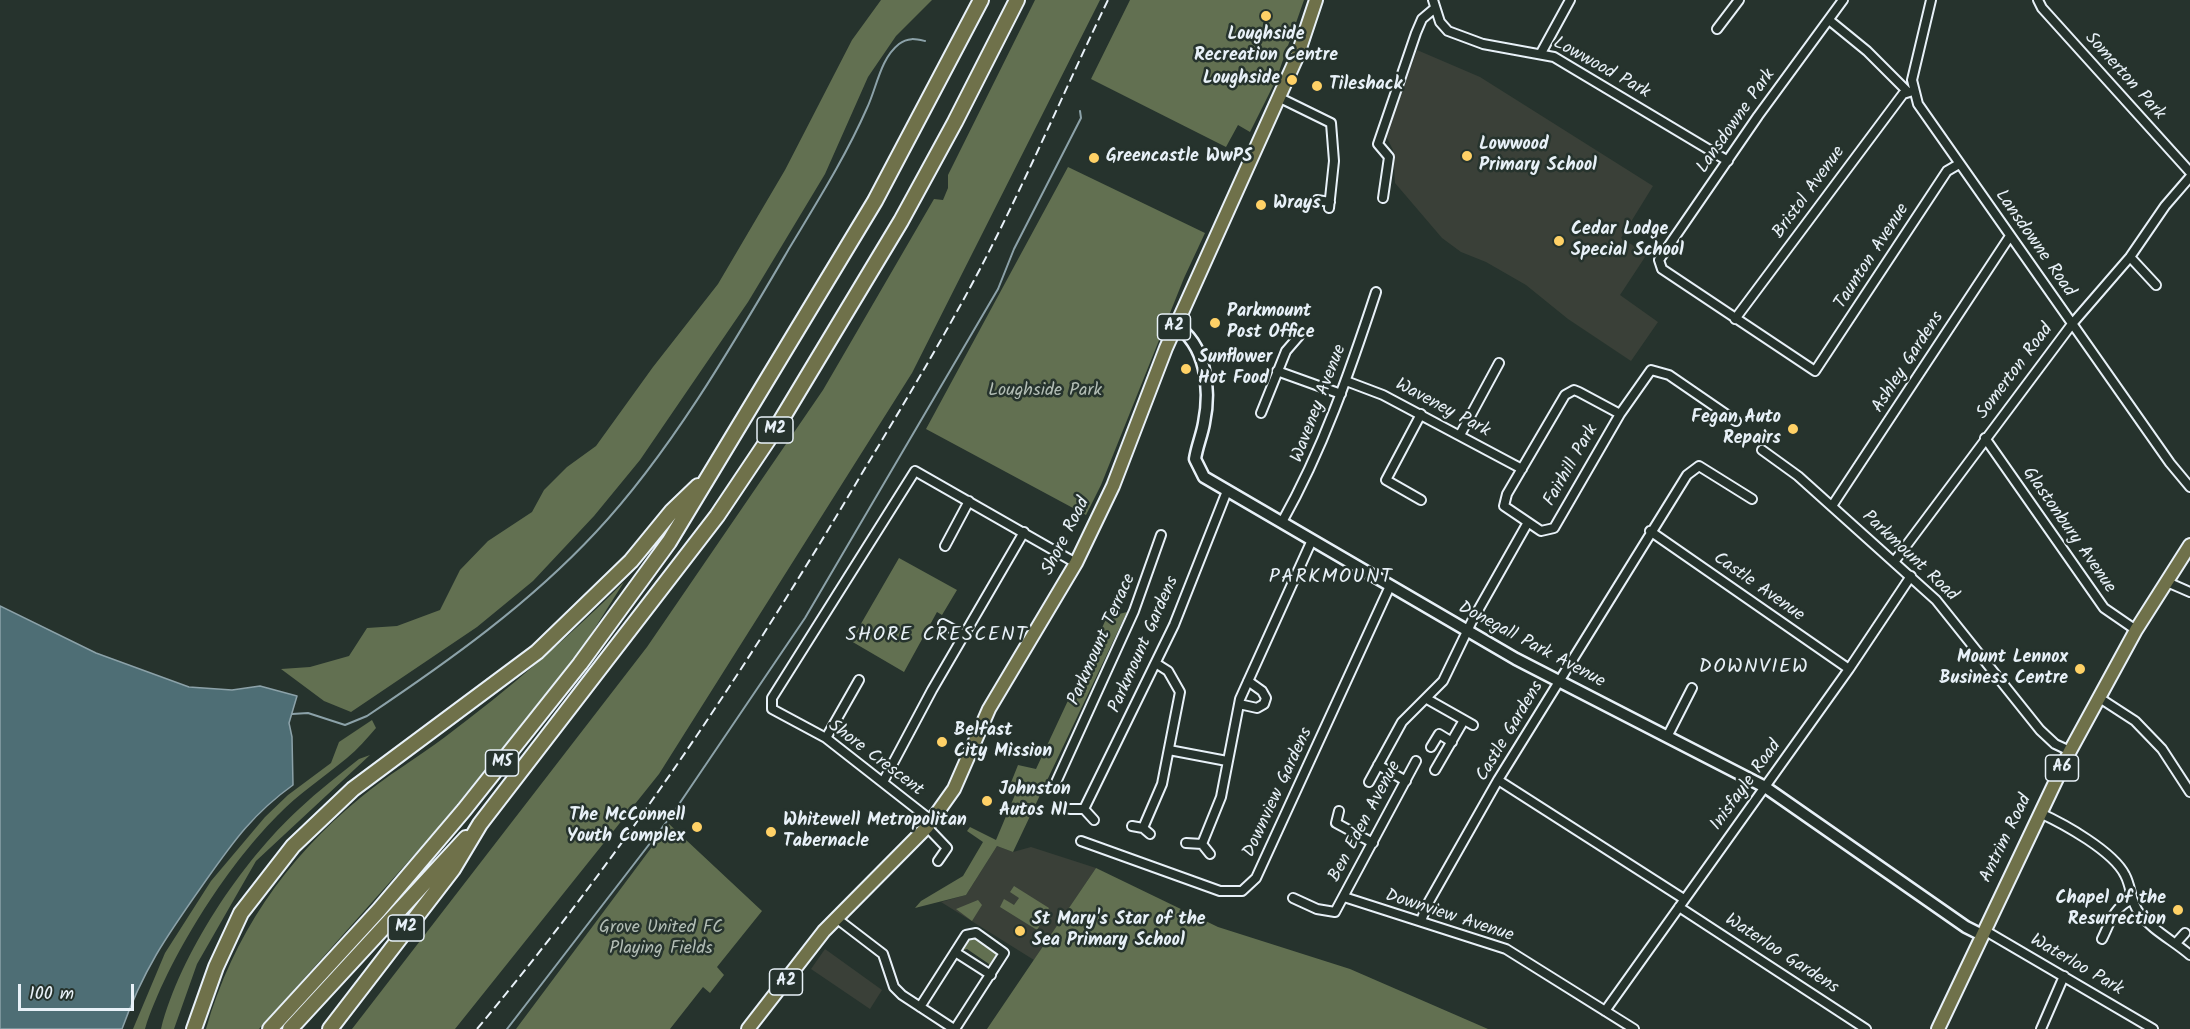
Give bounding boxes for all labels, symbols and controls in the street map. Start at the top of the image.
marker: Loughside Recreation Centre [1259,9,1273,23]
place label: Loughside Recreation Centre [1194,25,1338,68]
street label: Somerton Park [2079,29,2169,125]
street label: Lowwood Park [1549,34,1653,104]
street label: Lansdowne Park [1693,66,1781,178]
place label: Loughside [1203,69,1280,91]
marker: Loughside [1285,73,1299,87]
place label: Tileshack [1329,75,1402,97]
marker: Tileshack [1310,79,1324,93]
place label: Lowwood Primary School [1479,135,1597,178]
street label: Bristol Avenue [1769,143,1851,243]
place label: Greencastle WwPS [1106,147,1253,169]
marker: Lowwood Primary School [1460,149,1474,163]
marker: Greencastle WwPS [1087,151,1101,165]
street label: Lansdowne Road [1989,186,2079,302]
place label: Wrays [1273,194,1321,216]
marker: Wrays [1254,198,1268,212]
street label: Taunton Avenue [1831,200,1915,314]
place label: Cedar Lodge Special School [1571,220,1684,262]
marker: Cedar Lodge Special School [1552,234,1566,248]
place label: Parkmount Post Office [1227,302,1314,344]
street label: Ashley Gardens [1868,308,1950,418]
road number: A2 [1158,314,1190,340]
marker: Parkmount Post Office [1208,316,1222,330]
street label: Somerton Road [1973,320,2059,424]
street label: Waveney Avenue [1288,342,1352,466]
place label: Sunflower Hot Food [1198,348,1272,391]
marker: Sunflower Hot Food [1179,362,1193,376]
street label: Waveney Park [1391,375,1493,443]
park label: Loughside Park [988,381,1102,403]
place label: Fegan Auto Repairs [1691,408,1781,450]
road number: M2 [757,417,793,443]
street label: Fairhill Park [1540,421,1604,511]
marker: Fegan Auto Repairs [1786,422,1800,436]
street label: Glastonbury Avenue [2016,464,2120,598]
street label: Shore Road [1038,494,1096,580]
street label: Parkmount Road [1856,507,1962,607]
street label: Castle Avenue [1708,549,1808,627]
district label: PARKMOUNT [1269,567,1393,591]
street label: Parkmount Terrace [1064,571,1142,709]
street label: Parkmount Gardens [1105,573,1185,717]
street label: Donegall Park Avenue [1454,598,1608,694]
district label: SHORE CRESCENT [846,625,1028,649]
place label: Mount Lennox Business Centre [1939,648,2068,690]
district label: DOWNVIEW [1699,657,1809,681]
marker: Mount Lennox Business Centre [2073,662,2087,676]
street label: Castle Gardens [1473,678,1549,786]
street label: Shore Crescent [823,716,927,802]
place label: Belfast City Mission [954,721,1052,764]
street label: Downview Gardens [1240,725,1318,861]
marker: Belfast City Mission [935,735,949,749]
street label: Inisfayle Road [1707,737,1787,835]
road number: M5 [486,750,518,776]
road number: A6 [2046,755,2078,781]
street label: Ben Eden Avenue [1325,758,1407,886]
place label: Johnston Autos NI [999,780,1071,822]
street label: Antrim Road [1976,791,2038,887]
marker: Johnston Autos NI [980,794,994,808]
place label: The McConnell Youth Complex [567,806,685,848]
place label: Whitewell Metropolitan Tabernacle [783,811,967,854]
marker: The McConnell Youth Complex [690,820,704,834]
marker: Whitewell Metropolitan Tabernacle [764,825,778,839]
street label: Downview Avenue [1382,886,1516,948]
place label: Chapel of the Resurrection [2055,889,2166,932]
marker: Chapel of the Resurrection [2171,903,2185,917]
place label: St Mary's Star of the Sea Primary School [1032,910,1206,952]
street label: Waterloo Gardens [1720,910,1842,1000]
road number: M2 [388,915,424,941]
park label: Grove United FC Playing Fields [599,918,723,960]
marker: St Mary's Star of the Sea Primary School [1013,924,1027,938]
street label: Waterloo Park [2026,931,2126,1001]
road number: A2 [770,969,802,995]
scale bar [21,972,136,1010]
text: 100 m [29,980,74,1009]

